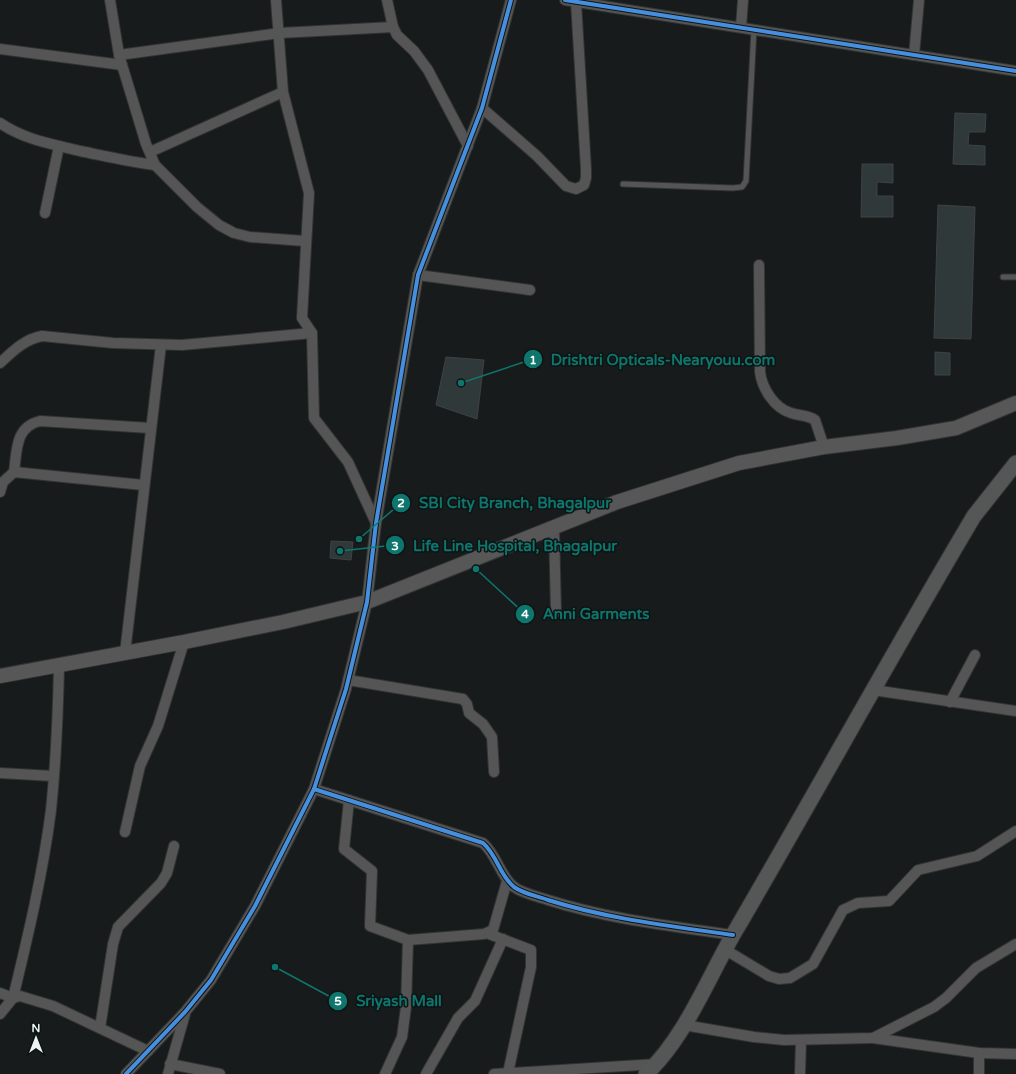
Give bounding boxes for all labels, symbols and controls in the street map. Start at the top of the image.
callout: Drishtri Opticals-Nearyouu.com [523,346,783,373]
text: Drishtri Opticals-Nearyouu.com [551,351,775,370]
text: 1 [529,353,537,367]
callout: SBI City Branch, Bhagalpur [391,489,619,516]
text: SBI City Branch, Bhagalpur [419,494,611,513]
text: 2 [397,496,405,510]
callout: Life Line Hospital, Bhagalpur [385,532,625,559]
text: Life Line Hospital, Bhagalpur [413,537,617,556]
text: 3 [391,539,399,553]
callout: Anni Garments [515,600,657,627]
text: Anni Garments [543,605,649,623]
text: 4 [521,607,529,621]
callout: Sriyash Mall [328,988,450,1015]
text: Sriyash Mall [356,992,442,1011]
text: 5 [334,994,342,1008]
north arrow [16,1018,56,1058]
text: N [32,1022,40,1035]

